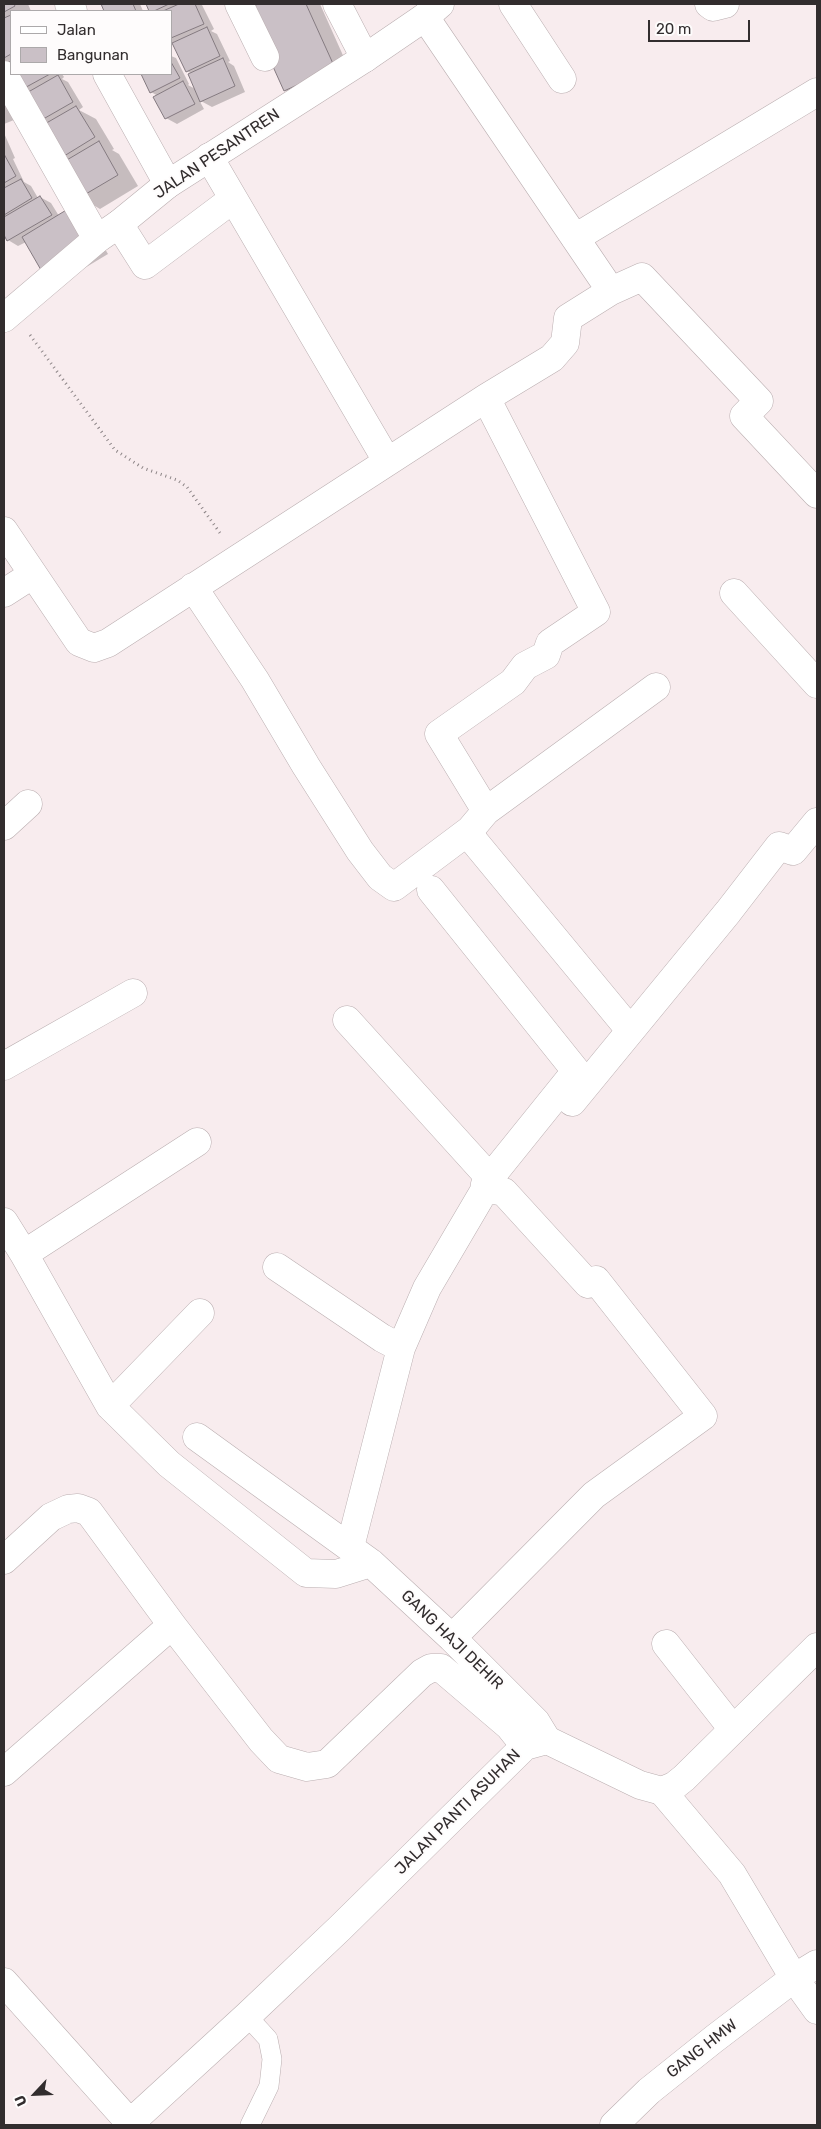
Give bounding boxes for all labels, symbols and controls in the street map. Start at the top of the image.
legend [10,10,172,75]
scale bar [651,10,754,42]
text: 20 m [656,20,691,38]
text: Jalan [57,21,96,39]
text: Bangunan [57,46,129,64]
street label: JALAN PESANTREN [150,105,284,203]
street label: GANG HAJI DEHIR [397,1586,507,1694]
street label: JALAN PANTI ASUHAN [391,1745,525,1879]
street label: GANG HMW [663,2015,741,2083]
north arrow [10,2069,60,2119]
text: U [11,2092,31,2109]

